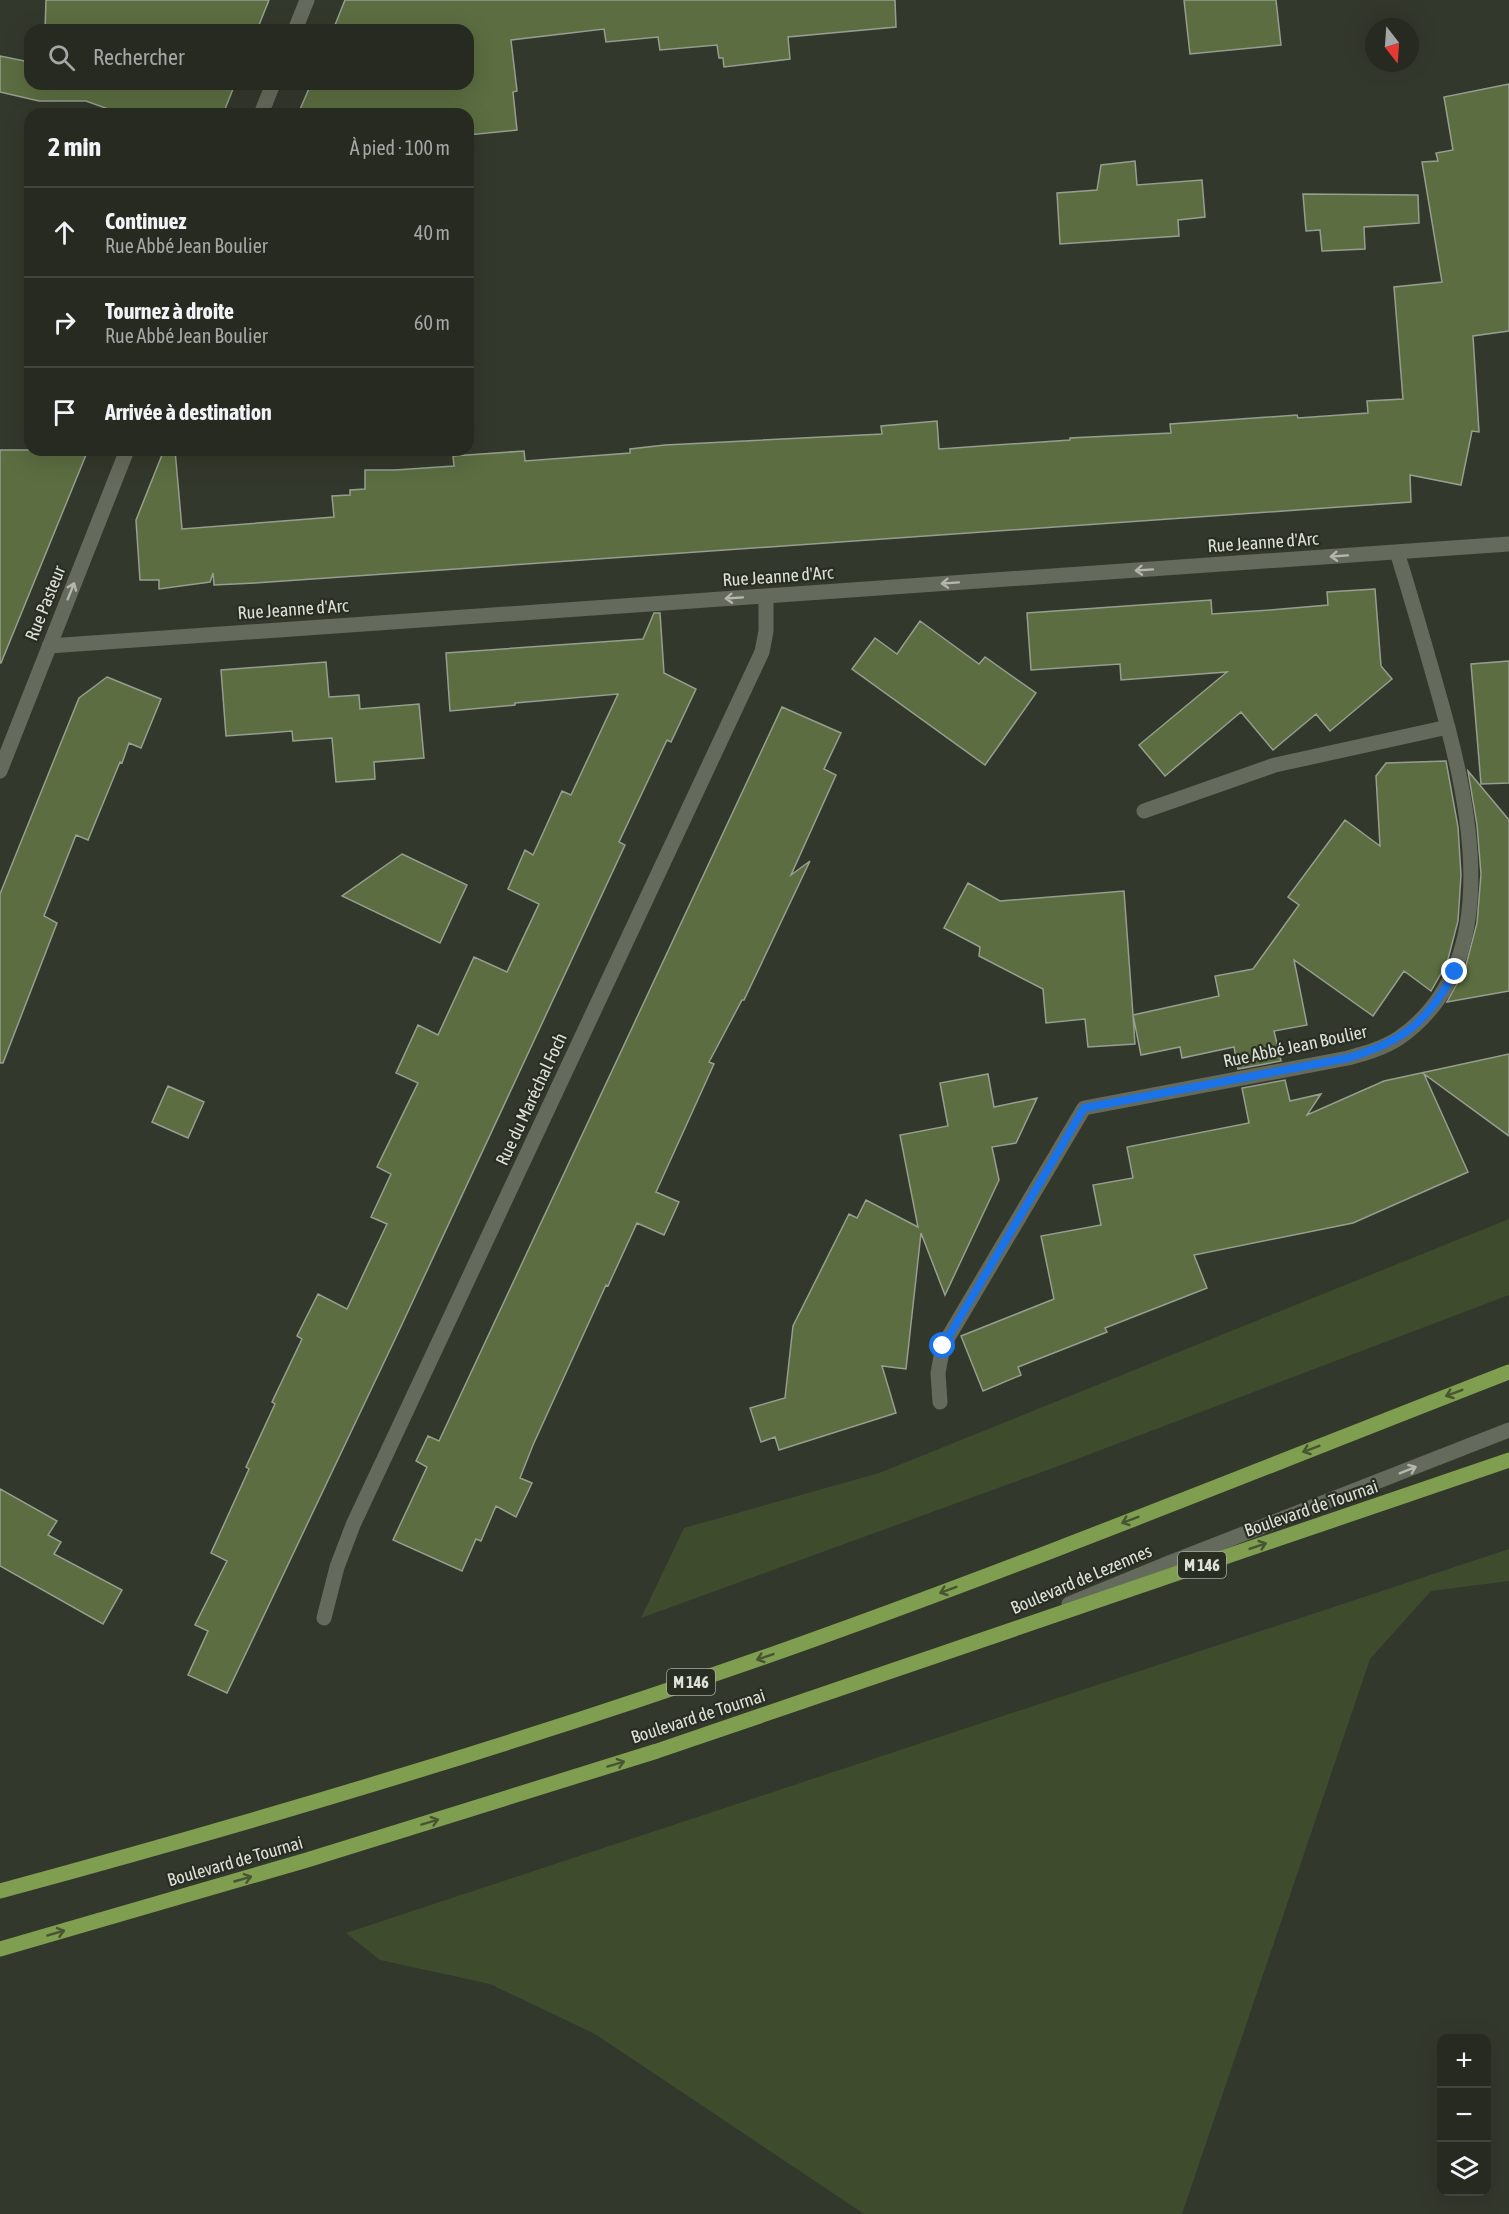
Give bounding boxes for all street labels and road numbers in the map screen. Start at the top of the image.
street label: Rue Jeanne d'Arc [1207,528,1319,556]
street label: Rue Pasteur [21,562,70,643]
street label: Rue Jeanne d'Arc [722,562,834,590]
street label: Rue Jeanne d'Arc [237,595,349,623]
street label: Rue Abbé Jean Boulier [1221,1020,1369,1071]
street label: Rue du Maréchal Foch [491,1029,571,1169]
street label: Boulevard de Tournai [1241,1475,1381,1541]
street label: Boulevard de Lezennes [1007,1540,1155,1618]
road number: M 146 [1178,1552,1226,1578]
road number: M 146 [667,1669,715,1695]
street label: Boulevard de Tournai [628,1684,768,1748]
street label: Boulevard de Tournai [165,1832,305,1890]

